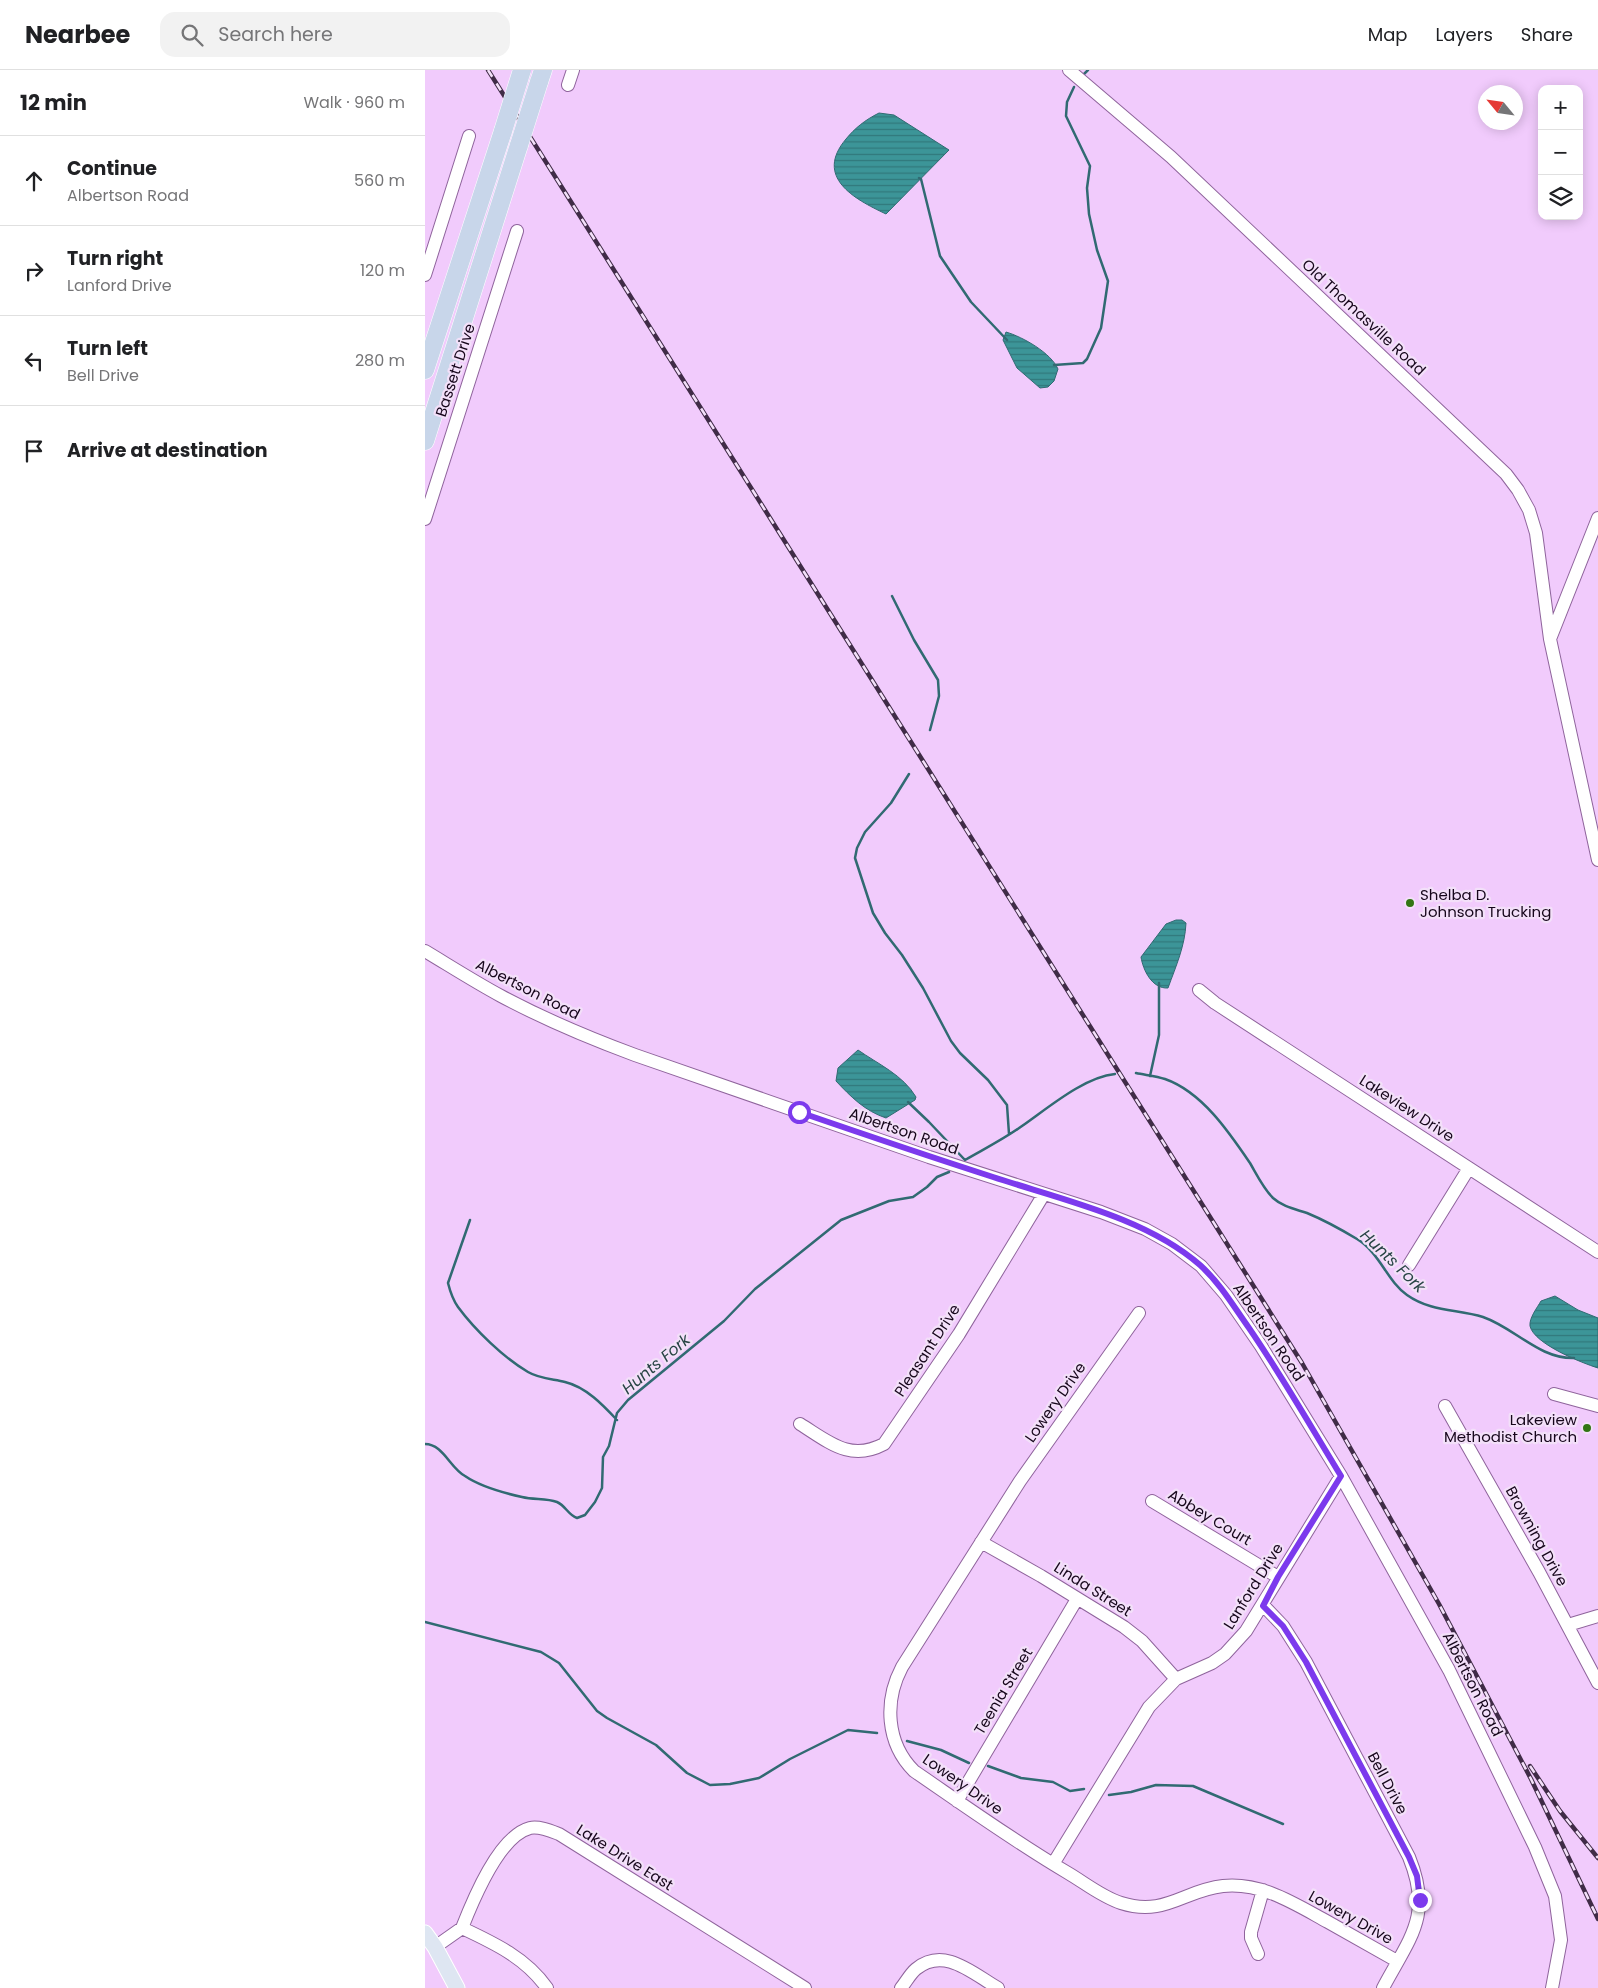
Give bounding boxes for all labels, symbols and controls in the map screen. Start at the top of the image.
search box [160,12,510,57]
text: Nearbee [25,18,130,51]
icon: search [178,21,206,49]
text: Search here [218,21,333,48]
text: Map [1368,22,1408,47]
text: Layers [1436,22,1493,47]
text: Share [1521,22,1573,47]
north arrow [1478,85,1523,130]
map controls [1538,85,1583,220]
button: + [1538,85,1583,130]
text: 12 min [20,88,87,117]
text: Walk · 960 m [303,91,405,114]
button: − [1538,130,1583,175]
text: Continue [67,155,157,182]
icon: ahead [20,167,48,195]
text: 560 m [354,169,405,192]
button: layers [1538,175,1583,220]
text: Albertson Road [67,184,189,207]
text: Turn right [67,245,163,272]
street label: Old Thomasville Road [1298,254,1430,380]
icon: right [20,257,48,285]
text: 120 m [360,259,405,282]
text: Lanford Drive [67,274,172,297]
street label: Bassett Drive [430,321,480,419]
text: Turn left [67,335,148,362]
icon: left [20,347,48,375]
text: 280 m [355,349,405,372]
text: Bell Drive [67,364,139,387]
icon: arrive [20,437,48,465]
text: Arrive at destination [67,437,268,464]
place label: Shelba D. Johnson Trucking [1420,884,1551,922]
marker: Shelba D. Johnson Trucking [1404,897,1416,909]
street label: Albertson Road [472,954,584,1024]
street label: Lakeview Drive [1356,1070,1458,1146]
route start [788,1101,811,1124]
street label: Albertson Road [847,1102,961,1160]
water label: Hunts Fork [1355,1224,1431,1299]
street label: Albertson Road [1228,1279,1310,1385]
street label: Pleasant Drive [889,1300,965,1400]
water label: Hunts Fork [617,1328,696,1399]
street label: Lowery Drive [1020,1358,1090,1446]
place label: Lakeview Methodist Church [1444,1409,1578,1447]
marker: Lakeview Methodist Church [1581,1422,1593,1434]
street label: Browning Drive [1501,1482,1573,1590]
street label: Abbey Court [1164,1484,1256,1550]
street label: Lanford Drive [1218,1539,1288,1633]
street label: Linda Street [1050,1557,1136,1621]
street label: Albertson Road [1438,1628,1508,1740]
street label: Teenia Street [969,1644,1037,1738]
street label: Bell Drive [1363,1748,1413,1818]
street label: Lowery Drive [919,1749,1007,1819]
street label: Lake Drive East [573,1819,677,1895]
street label: Lowery Drive [1305,1885,1397,1949]
route end [1409,1889,1432,1912]

